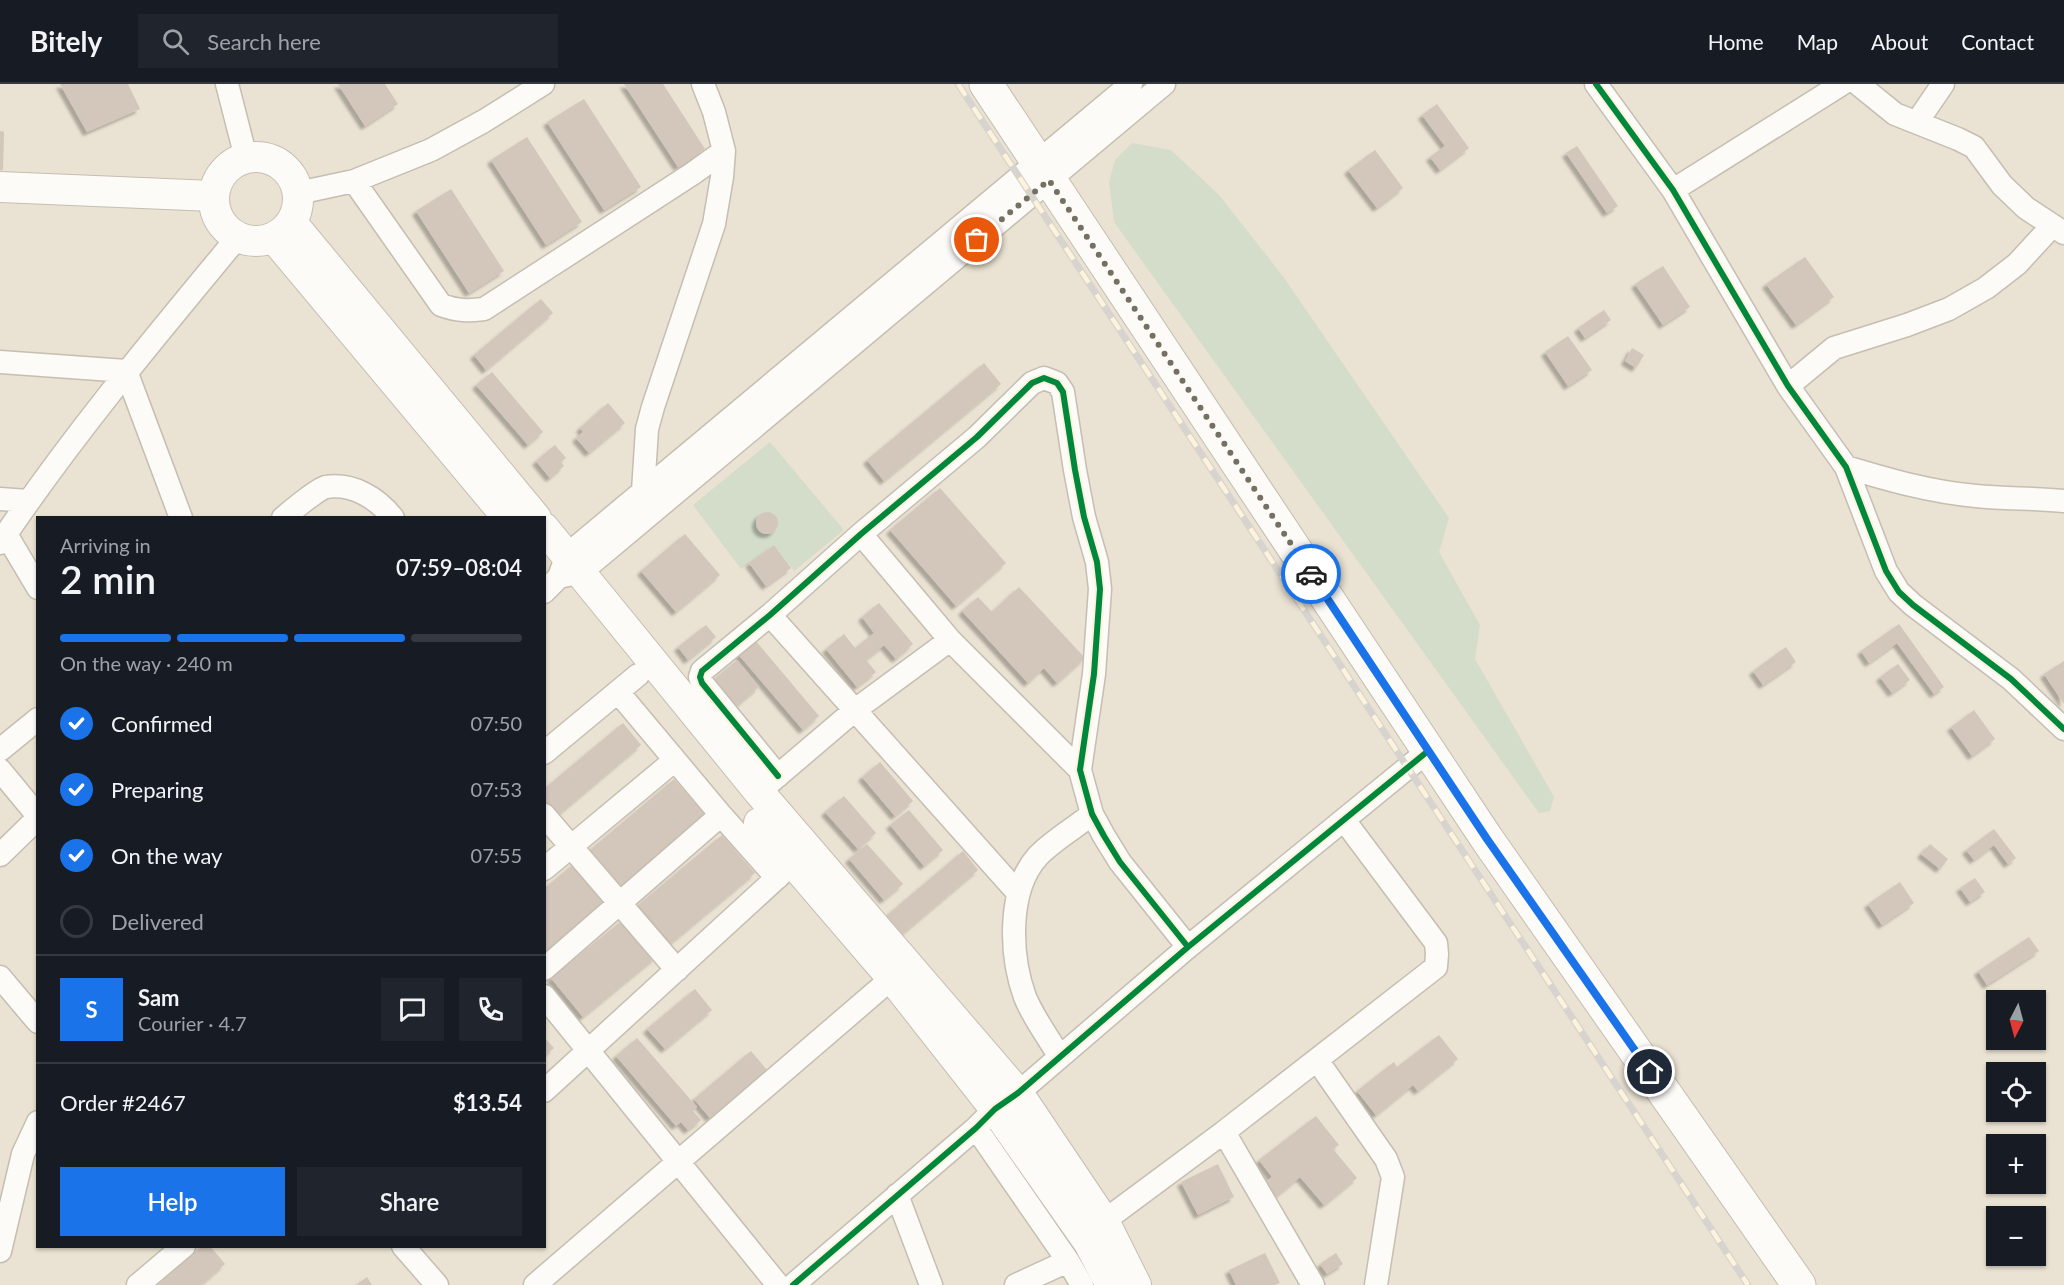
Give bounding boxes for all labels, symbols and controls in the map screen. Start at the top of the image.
search box [138,14,558,68]
text: Bitely [30,24,102,58]
icon: search [159,25,192,58]
text: Search here [207,28,321,55]
text: Home [1708,29,1764,54]
text: Map [1797,29,1838,54]
text: About [1871,29,1928,54]
text: Contact [1961,29,2034,54]
pin [951,214,1002,265]
icon: bag [960,223,993,256]
text: Arriving in [60,533,151,557]
courier [1281,544,1341,604]
text: 07:59–08:04 [396,554,522,581]
text: 2 min [60,556,156,602]
icon: car [1295,558,1328,591]
text: On the way · 240 m [60,651,233,675]
icon: check [60,707,93,740]
text: Confirmed [111,710,213,737]
text: 07:50 [471,711,522,735]
icon: check [60,773,93,806]
text: Preparing [111,776,203,803]
text: 07:53 [471,777,522,801]
icon: check [60,839,93,872]
text: On the way [111,842,222,869]
text: 07:55 [471,843,522,867]
text: Delivered [111,908,204,935]
button: chat [381,978,444,1041]
button: phone [459,978,522,1041]
text: Sam [138,984,180,1011]
north arrow [1986,990,2046,1050]
map controls [1986,990,2046,1266]
text: S [85,996,98,1023]
text: Courier · 4.7 [138,1011,247,1035]
pin [1624,1046,1675,1097]
icon: home [1633,1055,1666,1088]
button: locate [1986,1062,2046,1122]
text: Order #2467 [60,1089,186,1116]
text: $13.54 [453,1089,522,1116]
button: + [1986,1134,2046,1194]
button: Help [60,1167,285,1236]
button: Share [297,1167,522,1236]
button: − [1986,1206,2046,1266]

